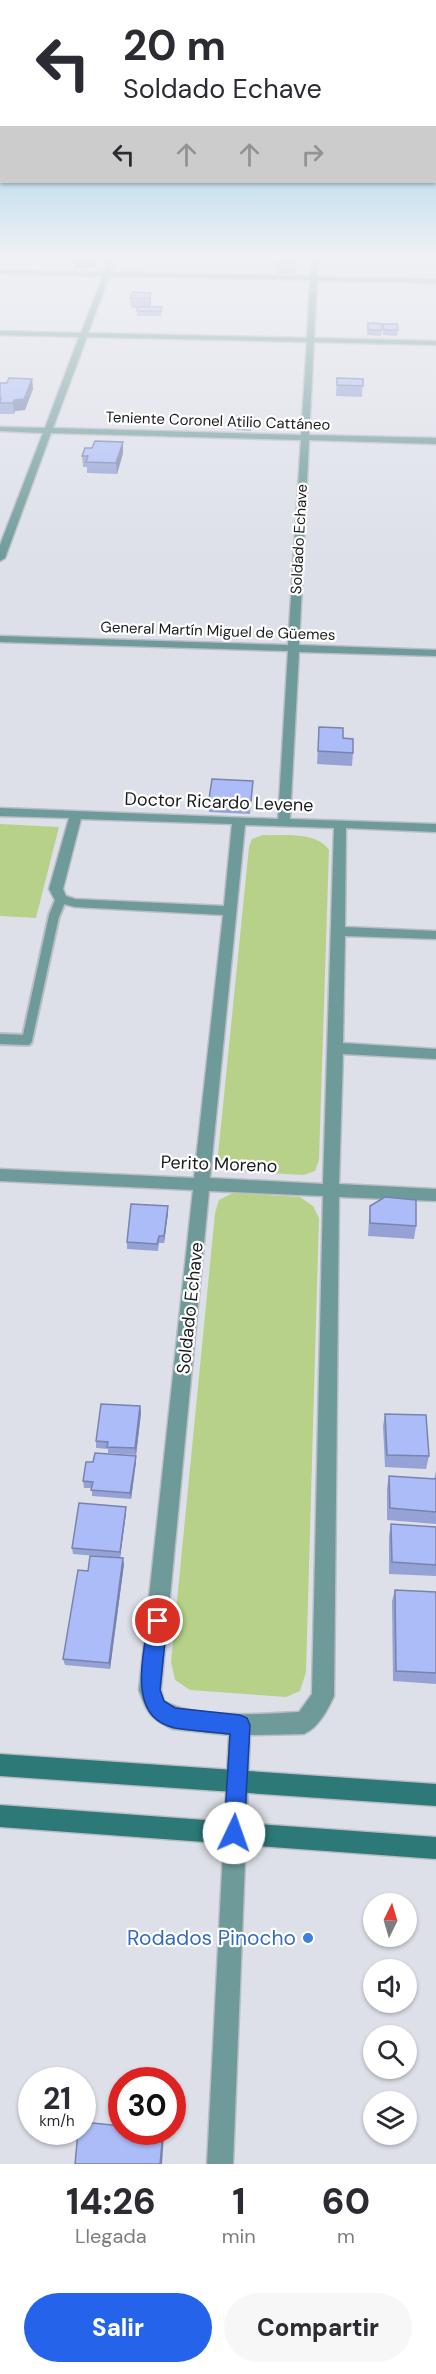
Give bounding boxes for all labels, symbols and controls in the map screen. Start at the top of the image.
text: 20 m [123,18,226,73]
icon: left [24,24,102,102]
text: Soldado Echave [123,71,322,106]
icon: left [107,138,140,171]
icon: ahead [170,138,203,171]
icon: ahead [233,138,266,171]
icon: right [296,138,329,171]
street label: Teniente Coronel Atilio Cattáneo [105,407,331,435]
street label: Soldado Echave [286,483,312,595]
street label: General Martín Miguel de Güemes [100,617,336,645]
street label: Doctor Ricardo Levene [124,787,314,817]
street label: Perito Moreno [160,1150,278,1178]
street label: Soldado Echave [171,1241,209,1375]
pin [132,1595,183,1646]
icon: arrive [141,1604,174,1637]
position arrow [202,1801,266,1865]
north arrow [363,1893,417,1947]
map controls [363,1893,417,2145]
place label: Rodados Pinocho [127,1924,296,1952]
marker: Rodados Pinocho [301,1931,315,1945]
button: sound [363,1959,417,2013]
button: search [363,2025,417,2079]
speed limit sign: 30 [108,2067,186,2145]
text: 21 [43,2079,71,2118]
button: layers [363,2091,417,2145]
text: km/h [39,2111,75,2131]
text: 14:26 [66,2178,156,2225]
text: 1 [232,2178,245,2225]
text: 60 [322,2178,370,2225]
text: Llegada [75,2223,147,2249]
text: min [222,2223,256,2249]
text: m [337,2223,355,2249]
button: Salir [24,2293,212,2362]
button: Compartir [224,2293,412,2362]

